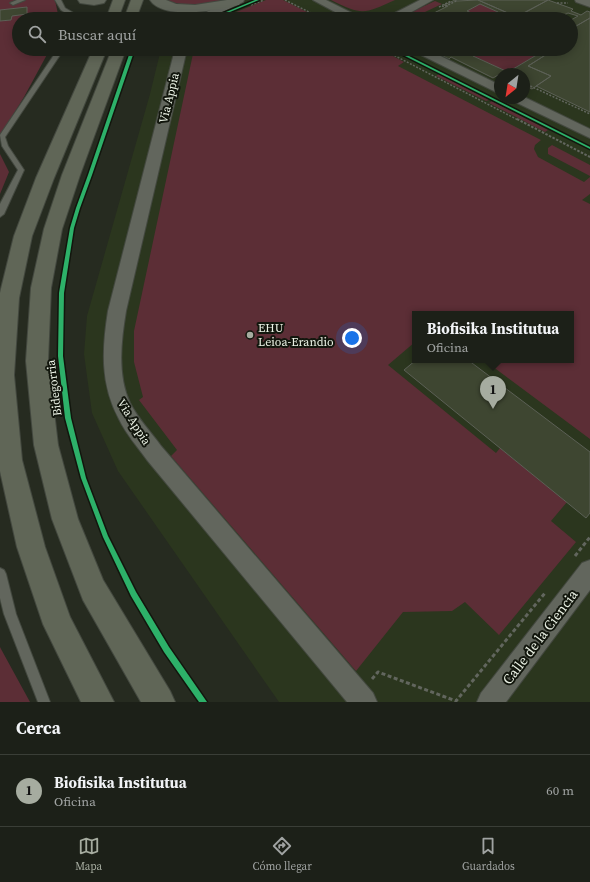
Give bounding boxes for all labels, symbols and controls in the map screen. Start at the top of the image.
search box [12,12,578,56]
icon: search [26,23,48,45]
text: Buscar aquí [58,24,136,45]
north arrow [494,68,530,104]
street label: Via Appia [155,70,183,125]
popup [412,311,574,363]
text: Biofisika Institutua [427,318,559,339]
place label: EHU Leioa-Erandio [258,320,334,350]
your location [342,328,362,348]
marker: EHU Leioa-Erandio [245,330,255,340]
text: Oficina [427,339,468,356]
street label: Bidegorria [43,358,65,417]
pin: 1 [480,376,506,409]
street label: Via Appia [114,396,155,449]
street label: Calle de la Ciencia [498,585,583,689]
text: Cerca [16,716,61,740]
text: Biofisika Institutua [54,772,187,793]
text: 1 [25,782,33,799]
text: 60 m [546,782,574,799]
text: Oficina [54,793,96,810]
tab: Mapa [75,835,102,874]
tab: Cómo llegar [252,835,312,874]
tab: Guardados [462,835,515,874]

